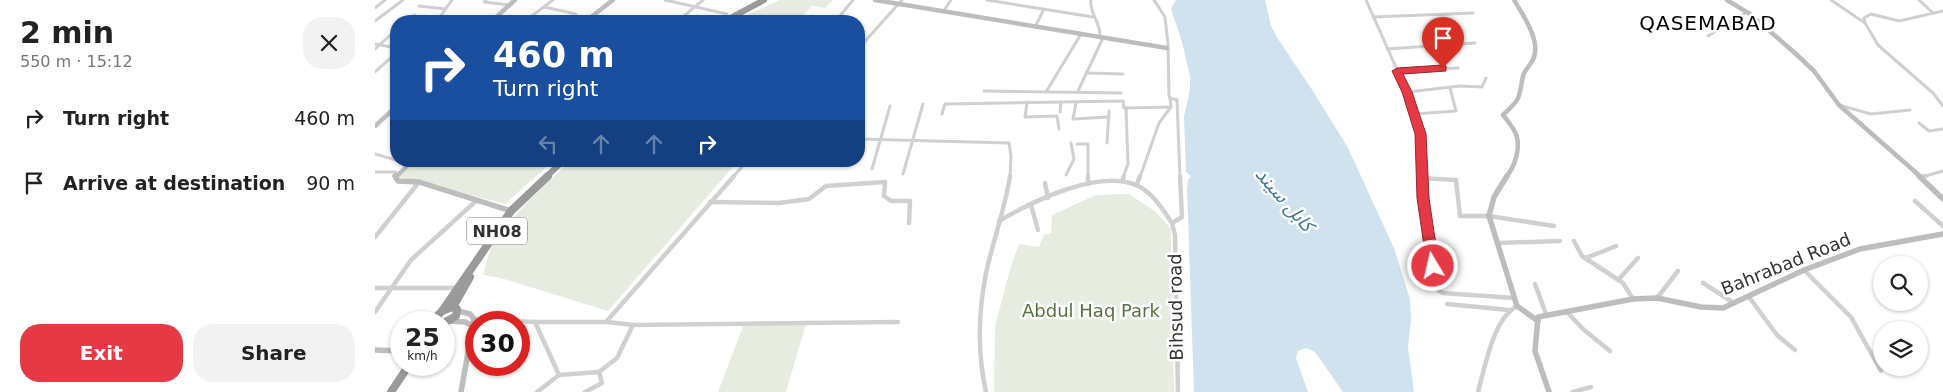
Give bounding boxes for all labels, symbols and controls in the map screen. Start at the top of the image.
district label: QASEMABAD [1639,11,1777,35]
text: 2 min [20,15,114,50]
button: close [303,17,355,69]
pin [1422,17,1464,68]
icon: arrive [1429,24,1457,52]
icon: right [410,35,475,100]
text: 460 m [493,35,615,75]
text: 550 m · 15:12 [20,52,133,71]
text: Turn right [493,76,598,101]
icon: right [20,104,48,132]
text: Turn right [63,107,169,129]
text: 460 m [294,107,355,129]
icon: left [534,130,562,158]
icon: ahead [587,130,615,158]
icon: ahead [640,130,668,158]
icon: right [693,130,721,158]
water label: کابل سيند [1251,163,1321,239]
icon: arrive [20,169,48,197]
text: Arrive at destination [63,172,285,194]
text: 90 m [306,172,355,194]
road number: NH08 [467,218,527,245]
street label: Bahrabad Road [1718,228,1854,299]
position arrow [1406,239,1458,291]
street label: Bihsud road [1164,253,1187,361]
map controls [1873,256,1928,376]
button: search [1873,256,1928,311]
park label: Abdul Haq Park [1022,300,1161,321]
speed limit sign: 30 [465,311,530,376]
button: layers [1873,321,1928,376]
text: 25 [405,323,440,352]
button: Exit [20,324,183,382]
button: Share [193,324,355,382]
text: km/h [407,349,438,363]

